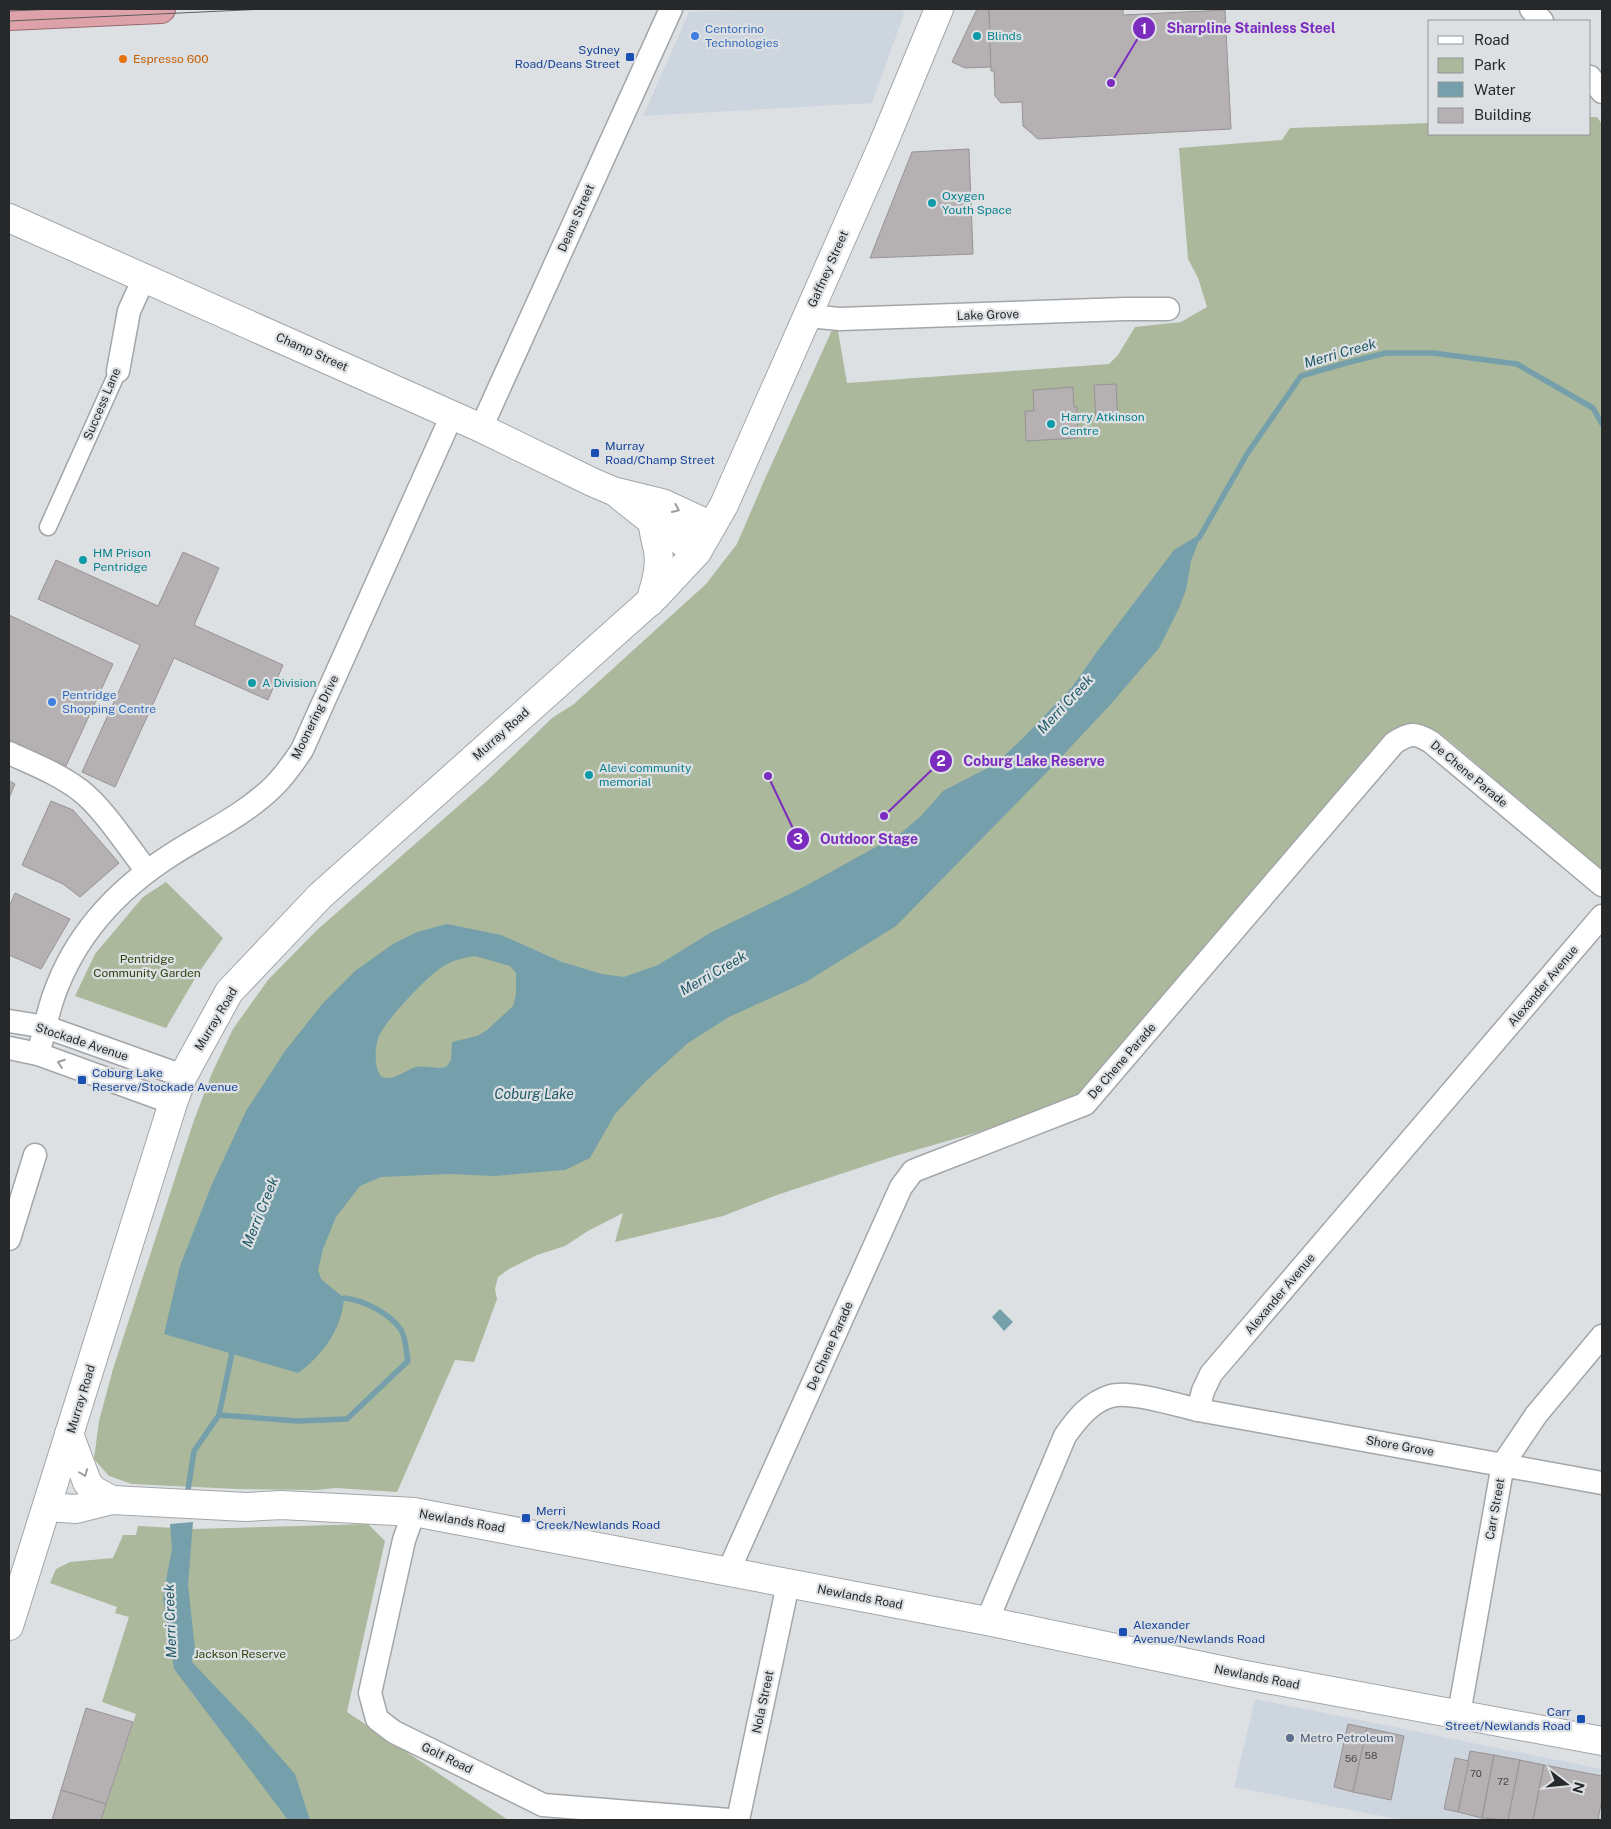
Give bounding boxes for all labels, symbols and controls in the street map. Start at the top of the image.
callout: Sharpline Stainless Steel [1131,14,1345,43]
text: 1 [1141,20,1147,37]
text: Sharpline Stainless Steel [1166,20,1336,36]
legend [1428,20,1591,135]
place label: Centorrino Technologies [705,22,779,50]
place label: Blinds [987,29,1022,43]
marker: Centorrino Technologies [689,30,701,42]
marker: Blinds [971,30,983,42]
text: Road [1474,31,1510,48]
place label: Sydney Road/Deans Street [515,43,621,71]
marker: Sydney Road/Deans Street [624,51,636,63]
place label: Espresso 600 [133,52,209,66]
marker: Espresso 600 [117,53,129,65]
text: Park [1474,56,1506,73]
text: Water [1474,81,1516,98]
text: Building [1474,106,1532,123]
street label: Deans Street [555,182,597,254]
place label: Oxygen Youth Space [942,189,1012,217]
marker: Oxygen Youth Space [926,197,938,209]
street label: Gaffney Street [805,228,851,310]
street label: Lake Grove [957,307,1020,323]
street label: Champ Street [274,330,350,374]
water label: Merri Creek [1302,335,1378,371]
street label: Success Lane [81,366,124,442]
place label: Harry Atkinson Centre [1061,410,1145,438]
marker: Harry Atkinson Centre [1045,418,1057,430]
place label: Murray Road/Champ Street [605,439,715,467]
marker: Murray Road/Champ Street [589,447,601,459]
one-way arrow [671,503,680,514]
place label: HM Prison Pentridge [93,546,151,574]
marker: HM Prison Pentridge [77,554,89,566]
water label: Merri Creek [1034,671,1096,737]
street label: Moonering Drive [289,673,341,761]
place label: A Division [262,676,317,690]
marker: A Division [246,677,258,689]
place label: Pentridge Shopping Centre [62,688,156,716]
marker: Pentridge Shopping Centre [46,696,58,708]
street label: Murray Road [470,705,532,763]
street label: De Chene Parade [1428,738,1510,810]
callout: Coburg Lake Reserve [928,746,1115,775]
text: 2 [936,752,946,769]
text: Coburg Lake Reserve [963,753,1105,769]
place label: Alevi community memorial [599,761,692,789]
marker: Alevi community memorial [583,769,595,781]
callout: Outdoor Stage [785,824,928,853]
text: 3 [793,830,803,847]
text: Outdoor Stage [820,831,918,847]
street label: Alexander Avenue [1505,943,1581,1029]
water label: Merri Creek [677,947,749,998]
park label: Pentridge Community Garden [93,952,201,980]
street label: Murray Road [192,985,240,1053]
street label: Stockade Avenue [34,1020,130,1064]
street label: De Chene Parade [1085,1020,1159,1102]
one-way arrow [58,1058,66,1068]
place label: Coburg Lake Reserve/Stockade Avenue [92,1066,238,1094]
marker: Coburg Lake Reserve/Stockade Avenue [76,1074,88,1086]
water label: Coburg Lake [494,1086,574,1102]
water label: Merri Creek [239,1174,281,1249]
street label: Alexander Avenue [1242,1251,1318,1337]
street label: De Chene Parade [804,1299,856,1393]
street label: Murray Road [64,1363,98,1435]
street label: Shore Grove [1365,1433,1435,1459]
one-way arrow [78,1468,88,1476]
street label: Carr Street [1483,1477,1507,1541]
place label: Merri Creek/Newlands Road [536,1504,660,1532]
street label: Newlands Road [418,1507,506,1535]
marker: Merri Creek/Newlands Road [520,1512,532,1524]
street label: Newlands Road [816,1582,904,1612]
water label: Merri Creek [161,1583,179,1658]
place label: Alexander Avenue/Newlands Road [1133,1618,1265,1646]
marker: Alexander Avenue/Newlands Road [1117,1626,1129,1638]
park label: Jackson Reserve [194,1647,286,1661]
street label: Newlands Road [1213,1662,1301,1692]
street label: Nola Street [750,1669,777,1735]
place label: Carr Street/Newlands Road [1445,1705,1571,1733]
marker: Carr Street/Newlands Road [1575,1713,1587,1725]
place label: Metro Petroleum [1300,1731,1394,1745]
marker: Metro Petroleum [1284,1732,1296,1744]
street label: Golf Road [419,1740,475,1776]
house number: 58 [1365,1749,1377,1761]
house number: 56 [1345,1752,1357,1764]
north arrow [1541,1759,1591,1809]
house number: 70 [1470,1767,1482,1779]
house number: 72 [1497,1775,1509,1787]
text: N [1569,1780,1588,1795]

